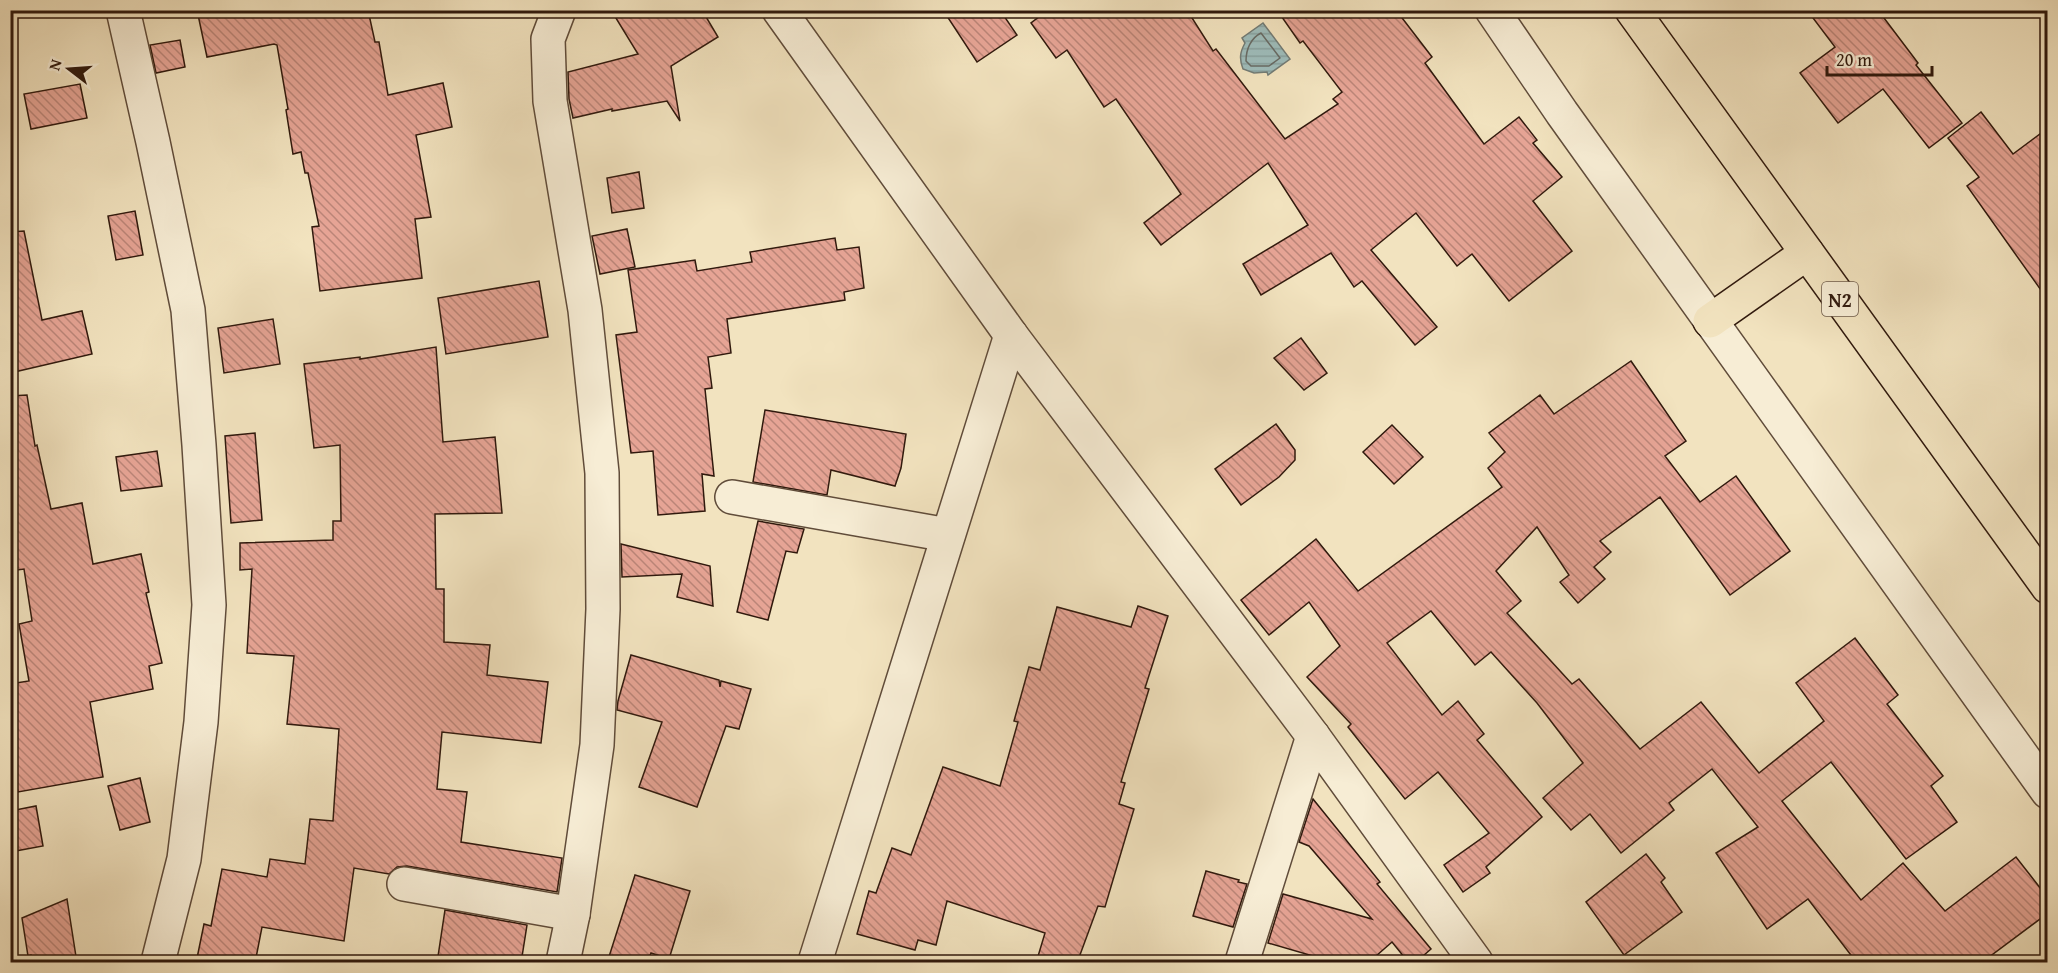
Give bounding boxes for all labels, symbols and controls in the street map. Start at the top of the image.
north arrow [39,39,99,99]
scale bar [1827,39,1932,77]
text: 20 m [1836,46,1872,73]
text: N [42,56,68,73]
road number: N2 [1822,282,1858,316]

